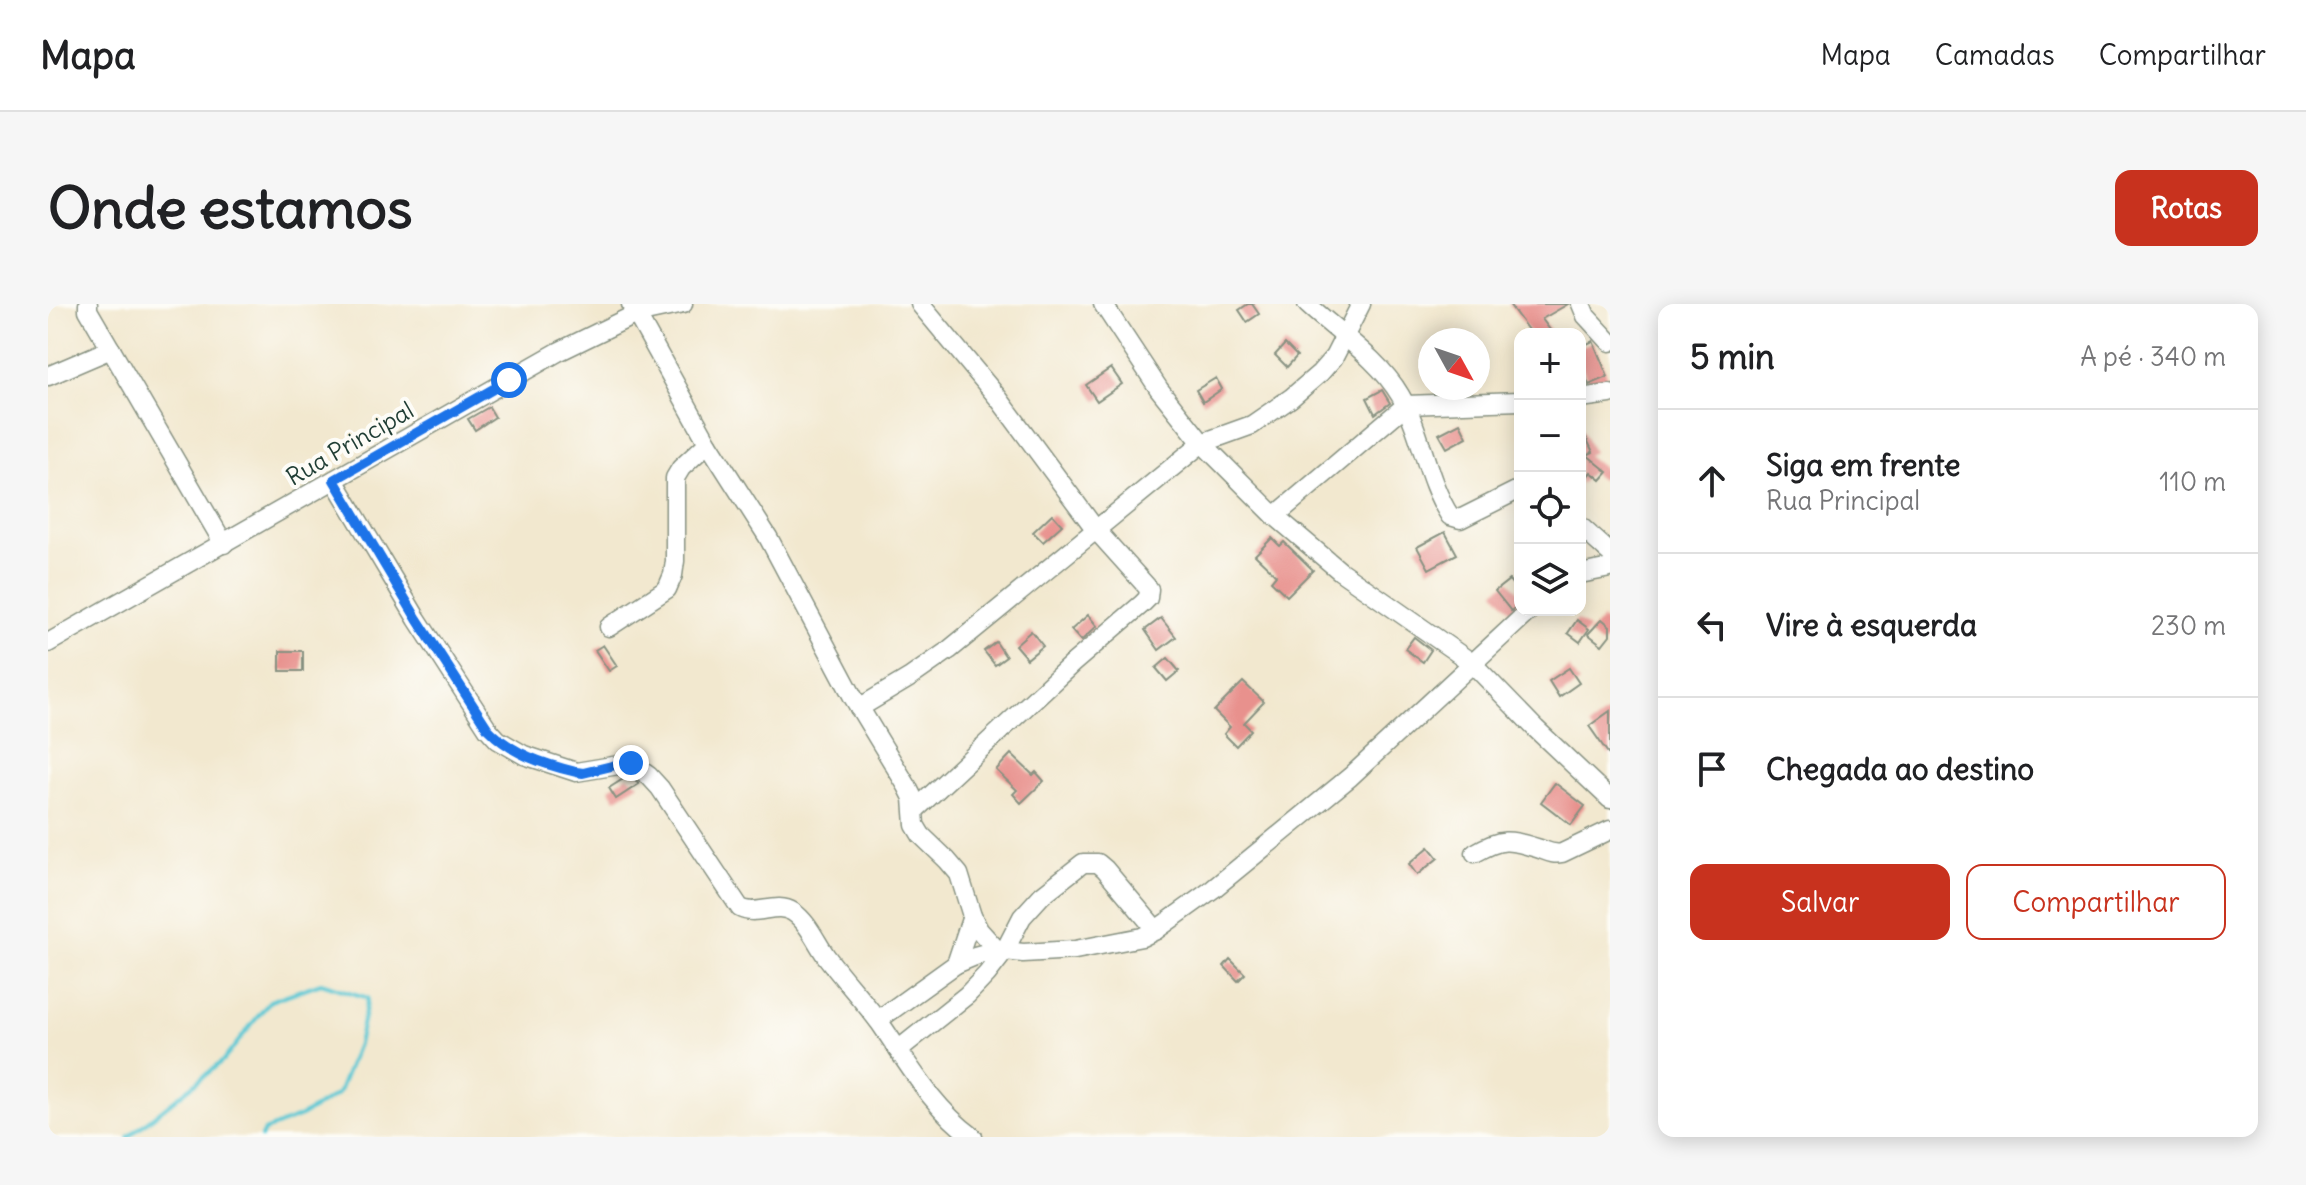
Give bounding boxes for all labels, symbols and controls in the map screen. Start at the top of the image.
text: Mapa [40,32,136,79]
text: Mapa [1820,37,1891,73]
text: Camadas [1935,37,2055,73]
text: Compartilhar [2099,37,2266,73]
button: Rotas [2115,170,2258,246]
text: Onde estamos [48,173,413,243]
north arrow [1418,328,1490,400]
map controls [1514,328,1586,616]
button: + [1514,328,1586,400]
text: 5 min [1690,335,1775,378]
text: A pé · 340 m [2080,340,2226,373]
route start [491,362,527,398]
street label: Rua Principal [280,395,419,492]
button: − [1514,400,1586,472]
text: Siga em frente [1766,446,1960,484]
icon: ahead [1690,459,1734,503]
text: 110 m [2159,465,2226,498]
button: locate [1514,472,1586,544]
text: Rua Principal [1766,484,1920,517]
button: layers [1514,544,1586,616]
icon: left [1690,603,1734,647]
text: Vire à esquerda [1766,606,1977,644]
text: 230 m [2151,609,2226,642]
route end [613,745,649,781]
icon: arrive [1690,747,1734,791]
text: Chegada ao destino [1766,750,2034,788]
button: Salvar [1690,864,1950,940]
button: Compartilhar [1966,864,2226,940]

